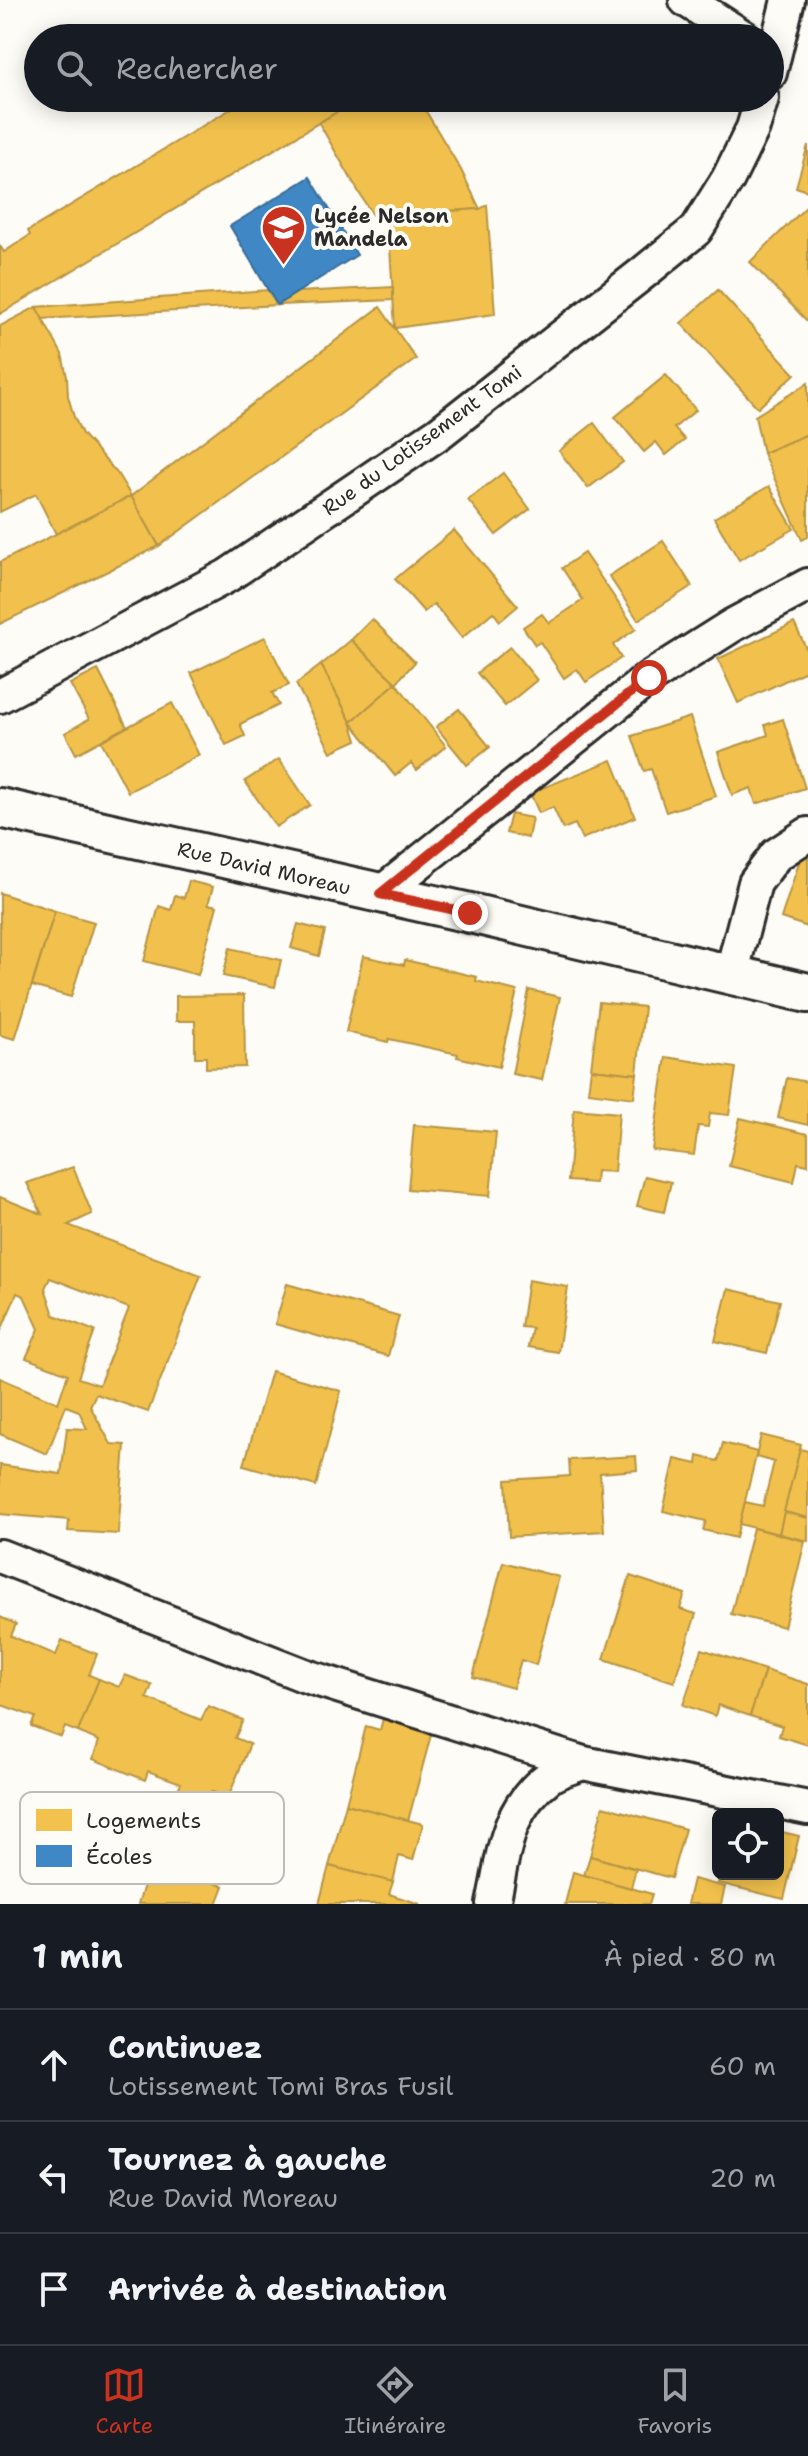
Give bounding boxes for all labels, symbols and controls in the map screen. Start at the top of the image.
search box [24,24,784,112]
icon: search [52,46,96,90]
text: Rechercher [116,48,278,89]
school or university icon: Lycée Nelson Mandela [259,203,307,266]
place label: Lycée Nelson Mandela [314,203,449,252]
street label: Rue du Lotissement Tomi [317,359,527,521]
route start [631,660,667,696]
street label: Rue David Moreau [175,835,353,901]
route end [452,895,488,931]
legend [20,1792,284,1884]
text: Logements [86,1806,201,1835]
map controls [712,1808,784,1880]
button: locate [712,1808,784,1880]
text: Écoles [86,1842,153,1871]
text: 1 min [32,1933,123,1979]
text: À pied · 80 m [604,1939,776,1974]
text: Continuez [108,2027,263,2068]
icon: ahead [32,2043,76,2087]
text: 60 m [709,2048,776,2083]
text: Lotissement Tomi Bras Fusil [108,2068,453,2103]
text: Tournez à gauche [108,2139,387,2180]
icon: left [32,2155,76,2199]
text: 20 m [709,2160,776,2195]
text: Rue David Moreau [108,2180,338,2215]
icon: arrive [32,2267,76,2311]
text: Arrivée à destination [108,2269,447,2310]
tab: Carte [95,2363,153,2440]
tab: Itinéraire [344,2363,446,2440]
tab: Favoris [637,2363,712,2440]

